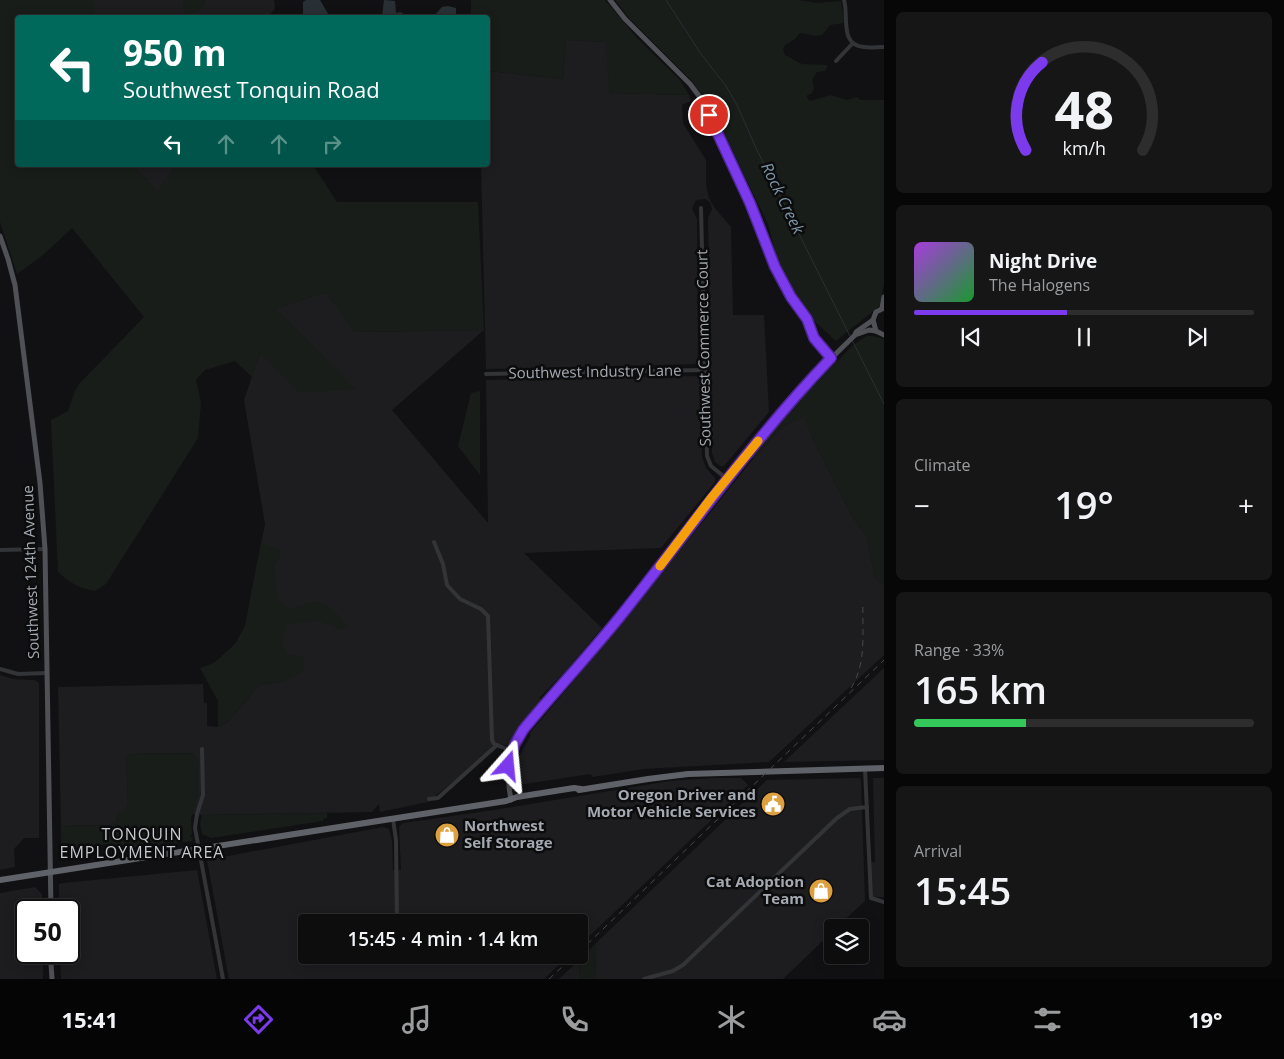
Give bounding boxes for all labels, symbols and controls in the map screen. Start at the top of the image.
text: 950 m [123,29,227,76]
icon: left [40,35,105,100]
text: 48 [1054,73,1114,144]
text: Southwest Tonquin Road [123,74,380,104]
pin [688,94,730,136]
icon: arrive [695,101,723,129]
icon: left [159,130,187,158]
icon: ahead [212,130,240,158]
icon: ahead [265,130,293,158]
icon: right [318,130,346,158]
text: km/h [1062,136,1106,160]
water label: Rock Creek [756,159,810,238]
text: Night Drive [989,248,1097,274]
street label: Southwest Commerce Court [691,249,715,447]
text: The Halogens [989,274,1090,296]
icon: previous [957,323,985,351]
icon: pause [1070,323,1098,351]
icon: next [1183,323,1211,351]
street label: Southwest Industry Lane [508,359,682,383]
text: Climate [914,454,971,476]
text: 19° [1054,478,1114,530]
street label: Southwest 124th Avenue [17,485,43,659]
text: − [914,486,930,524]
text: + [1238,486,1254,524]
text: Range · 33% [914,639,1004,661]
text: 165 km [914,663,1047,715]
position arrow [481,739,533,791]
place label: Oregon Driver and Motor Vehicle Services [587,784,756,821]
public building icon: Oregon Driver and Motor Vehicle Services [760,791,786,817]
place label: Northwest Self Storage [464,815,553,852]
shop icon: Northwest Self Storage [434,822,460,848]
district label: TONQUIN EMPLOYMENT AREA [60,823,224,863]
text: Arrival [914,840,962,862]
text: 15:45 [914,864,1011,916]
place label: Cat Adoption Team [706,871,804,908]
shop icon: Cat Adoption Team [808,878,834,904]
speed limit sign: 50 [15,899,80,964]
map controls [824,919,869,964]
button: layers [824,919,869,964]
text: 15:45 · 4 min · 1.4 km [348,926,538,952]
icon: directions [241,1002,276,1037]
icon: music [399,1002,434,1037]
icon: phone [557,1002,592,1037]
icon: climate [714,1002,749,1037]
icon: car [872,1002,907,1037]
icon: filters [1030,1002,1065,1037]
text: 15:41 [61,1004,118,1034]
text: 19° [1188,1004,1223,1034]

